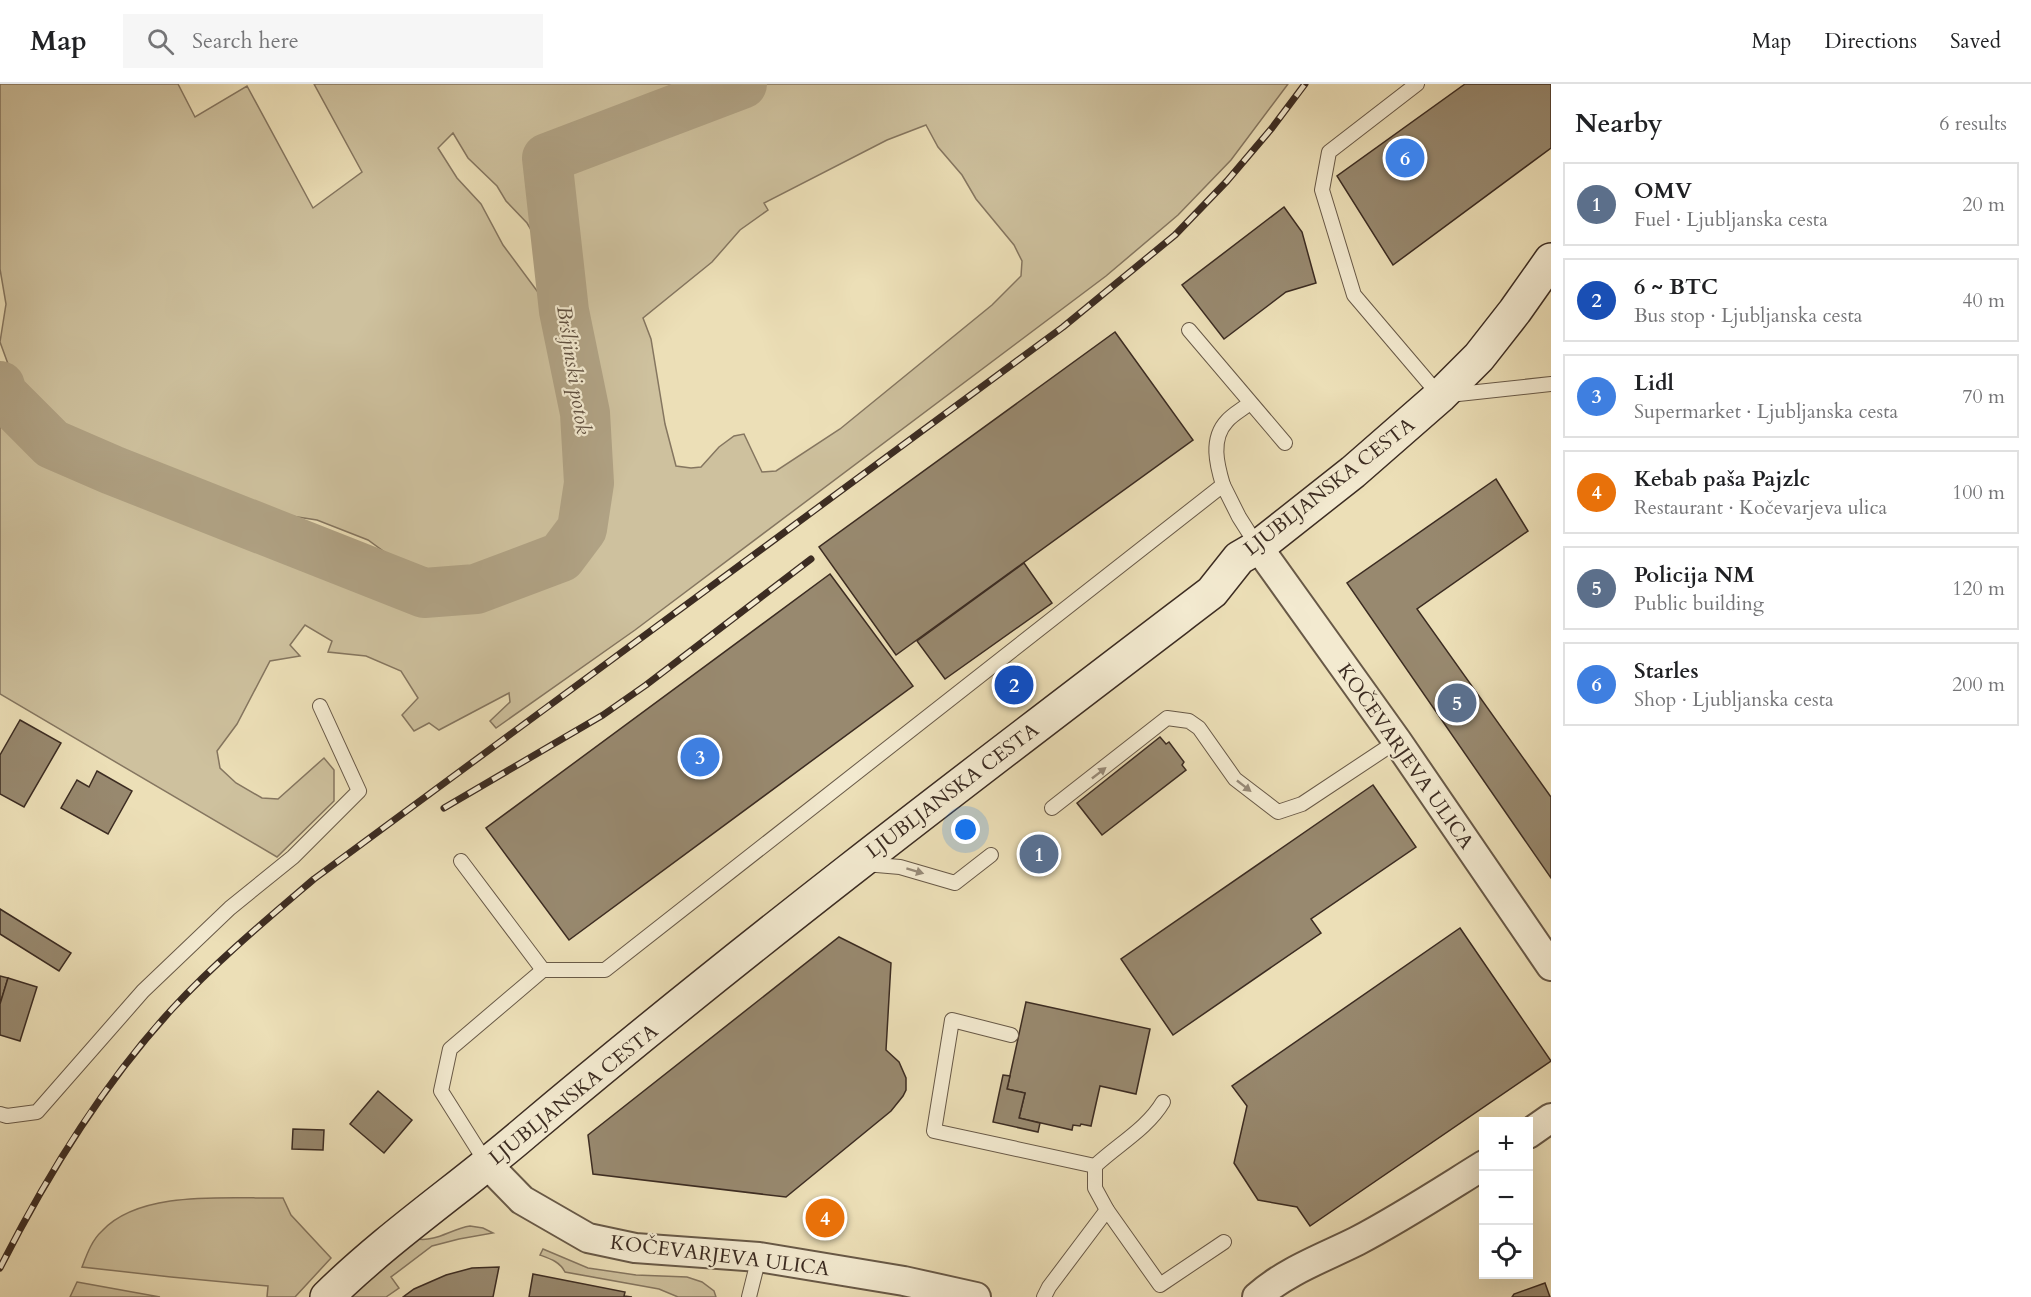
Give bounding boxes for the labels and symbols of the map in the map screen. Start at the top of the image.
pin: 6 [1386,136,1424,181]
water label: Bršljinski potok [549,304,598,437]
street label: LJUBLJANSKA CESTA [1238,411,1421,562]
street label: KOČEVARJEVA ULICA [1331,658,1480,855]
pin: 2 [994,662,1034,708]
pin: 5 [1438,680,1476,726]
street label: LJUBLJANSKA CESTA [860,716,1045,864]
pin: 3 [680,734,720,780]
one-way arrow [1091,767,1106,779]
one-way arrow [1236,779,1251,791]
your location [951,815,980,844]
pin: 1 [1020,832,1058,876]
one-way arrow [906,867,924,876]
street label: LJUBLJANSKA CESTA [483,1017,664,1171]
pin: 4 [806,1196,844,1240]
street label: KOČEVARJEVA ULICA [609,1229,832,1282]

